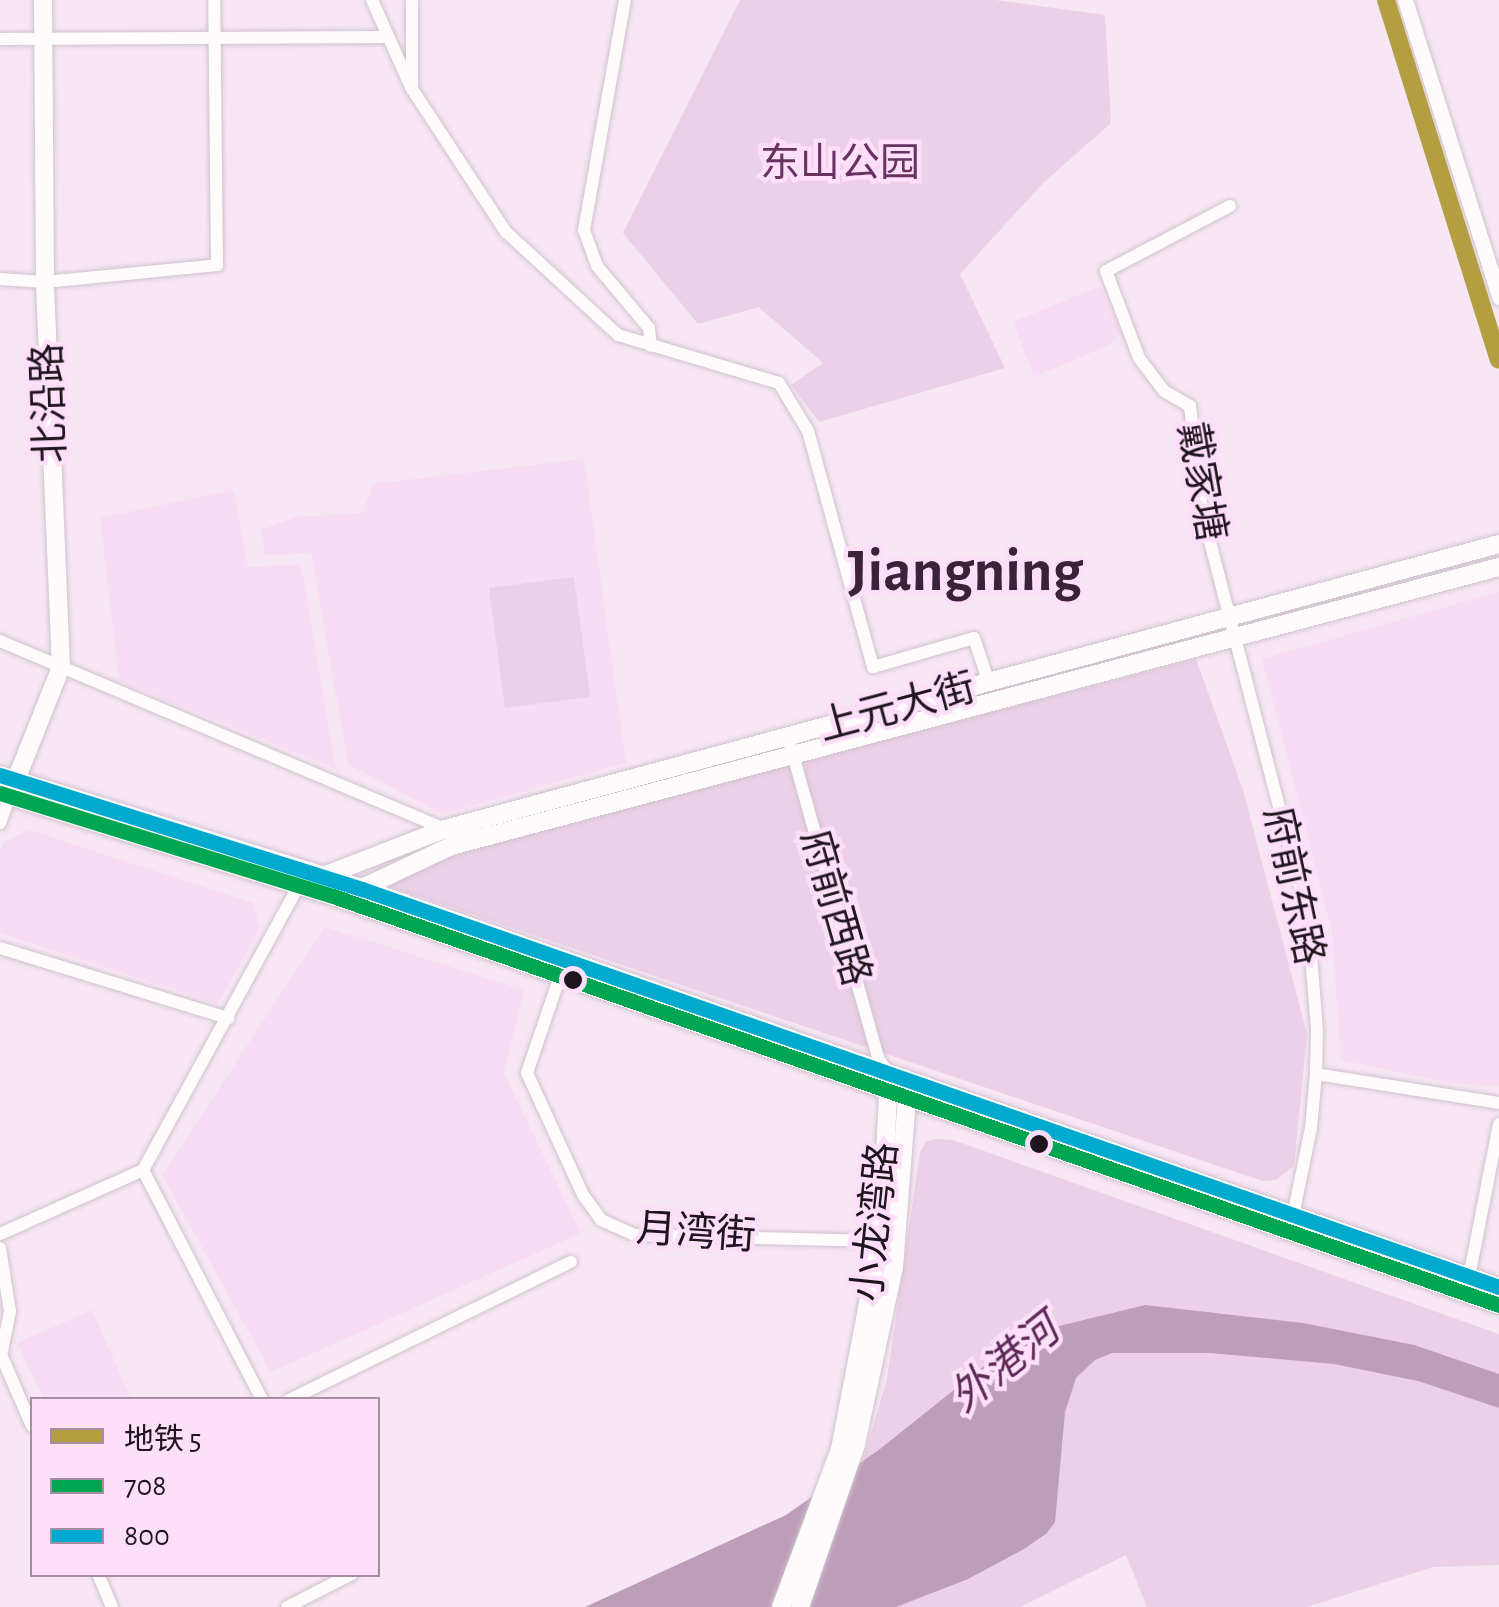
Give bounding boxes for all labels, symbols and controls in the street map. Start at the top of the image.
park label: 东山公园 [760,140,920,188]
street label: 北沿路 [24,342,76,464]
street label: 戴家塘 [1167,419,1235,545]
district label: Jiangning [847,536,1083,608]
street label: 上元大街 [814,664,980,752]
street label: 府前东路 [1253,803,1333,969]
street label: 府前西路 [790,824,880,992]
unlabelled marker [563,970,583,990]
unlabelled marker [1029,1134,1049,1154]
street label: 小龙湾路 [844,1140,908,1304]
street label: 月湾街 [634,1205,758,1261]
water label: 外港河 [940,1305,1070,1423]
legend [30,1397,380,1577]
text: 地铁 5 [124,1425,202,1455]
text: 708 [124,1471,167,1501]
text: 800 [124,1521,170,1551]

